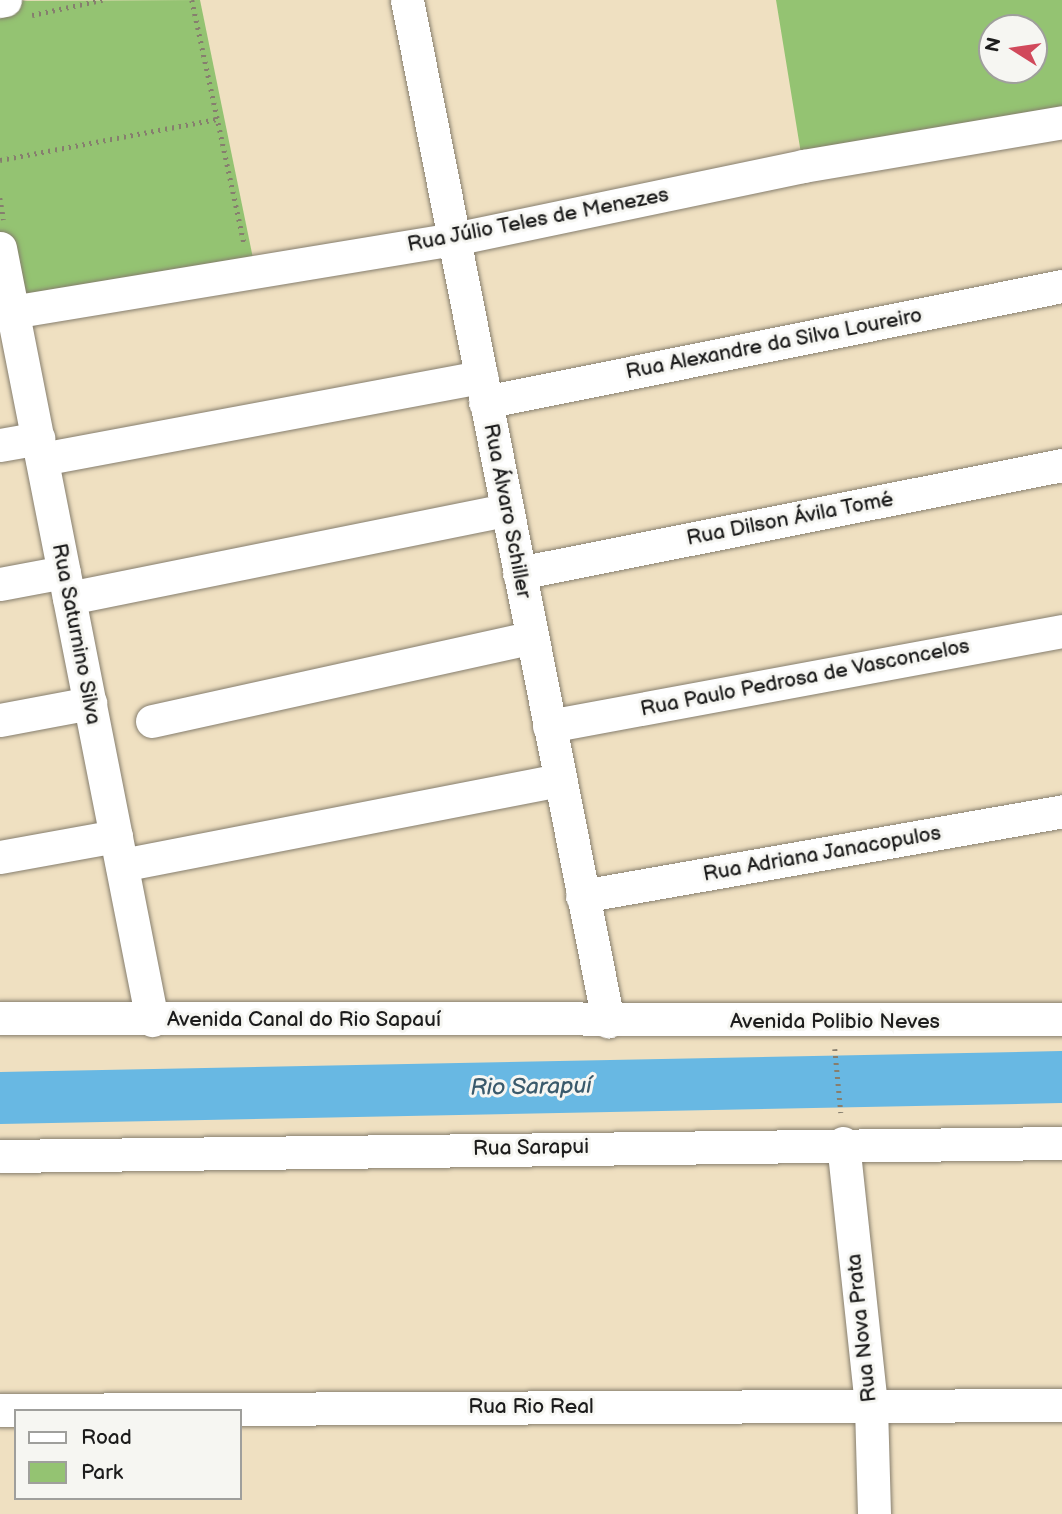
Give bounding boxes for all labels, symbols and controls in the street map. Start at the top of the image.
north arrow [978,14,1048,84]
text: N [981,36,1007,54]
street label: Rua Júlio Teles de Menezes [404,182,672,258]
street label: Rua Alexandre da Silva Loureiro [624,303,924,385]
street label: Rua Álvaro Schiller [478,421,536,601]
street label: Rua Dilson Ávila Tomé [684,487,896,551]
street label: Rua Saturnino Silva [46,541,106,727]
street label: Rua Paulo Pedrosa de Vasconcelos [638,634,972,722]
street label: Rua Adriana Janacopulos [701,821,943,887]
street label: Avenida Canal do Rio Sapauí [167,1007,441,1033]
street label: Avenida Polibio Neves [730,1009,940,1035]
water label: Rio Sarapuí [470,1072,592,1102]
street label: Rua Sarapui [473,1134,589,1162]
street label: Rua Nova Prata [842,1253,882,1403]
street label: Rua Rio Real [468,1394,594,1420]
legend [14,1409,242,1500]
text: Road [81,1425,132,1450]
text: Park [81,1460,123,1485]

